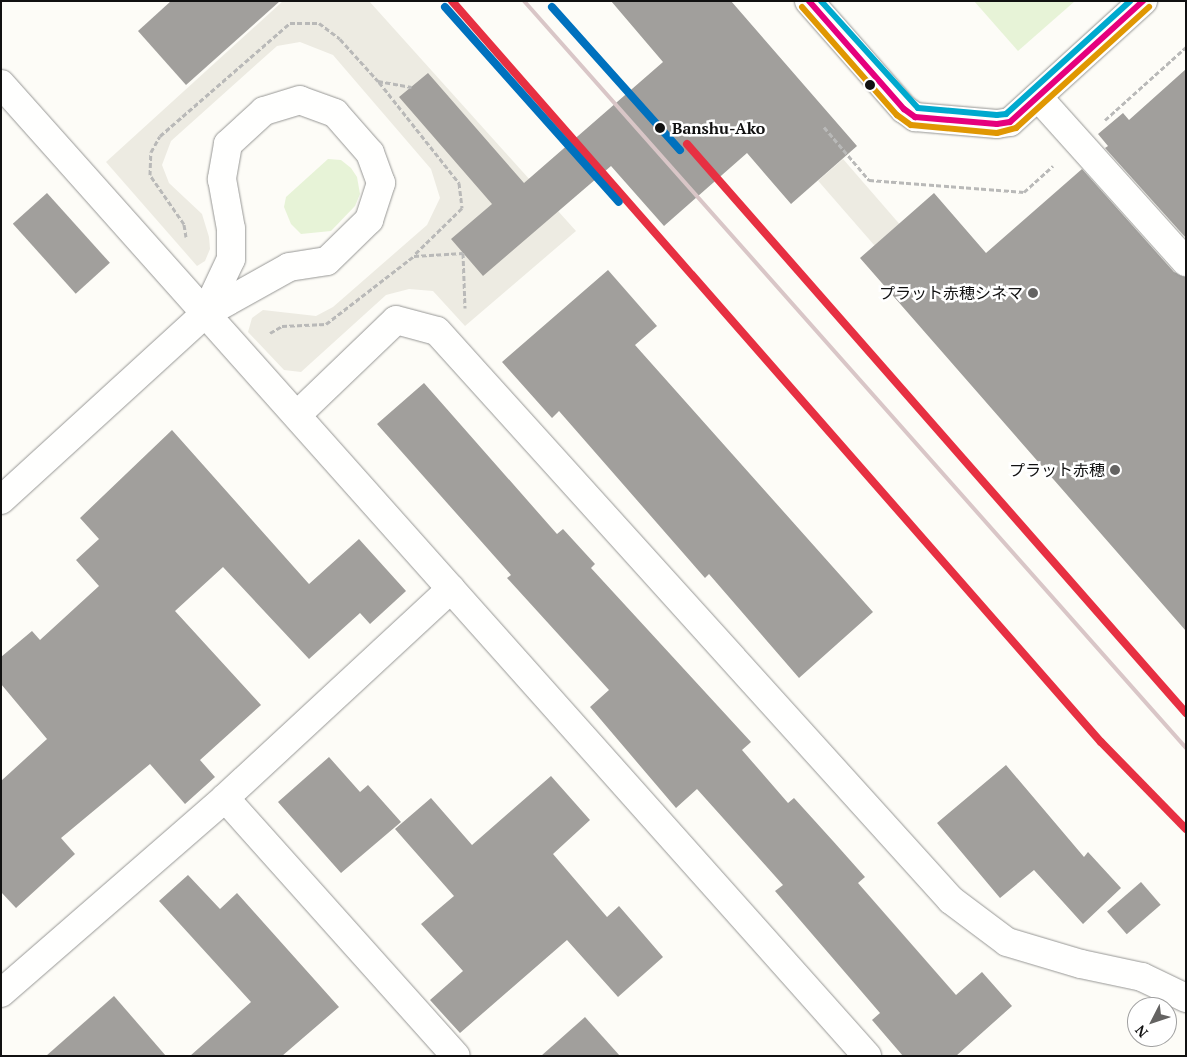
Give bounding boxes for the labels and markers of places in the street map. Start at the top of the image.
unlabelled marker [865,80,875,90]
place label: Banshu-Ako [672,118,765,138]
marker: Banshu-Ako [651,119,669,137]
place label: プラット赤穂シネマ [879,283,1023,303]
marker: プラット赤穂シネマ [1027,287,1039,299]
place label: プラット赤穂 [1009,460,1105,480]
marker: プラット赤穂 [1109,464,1121,476]

